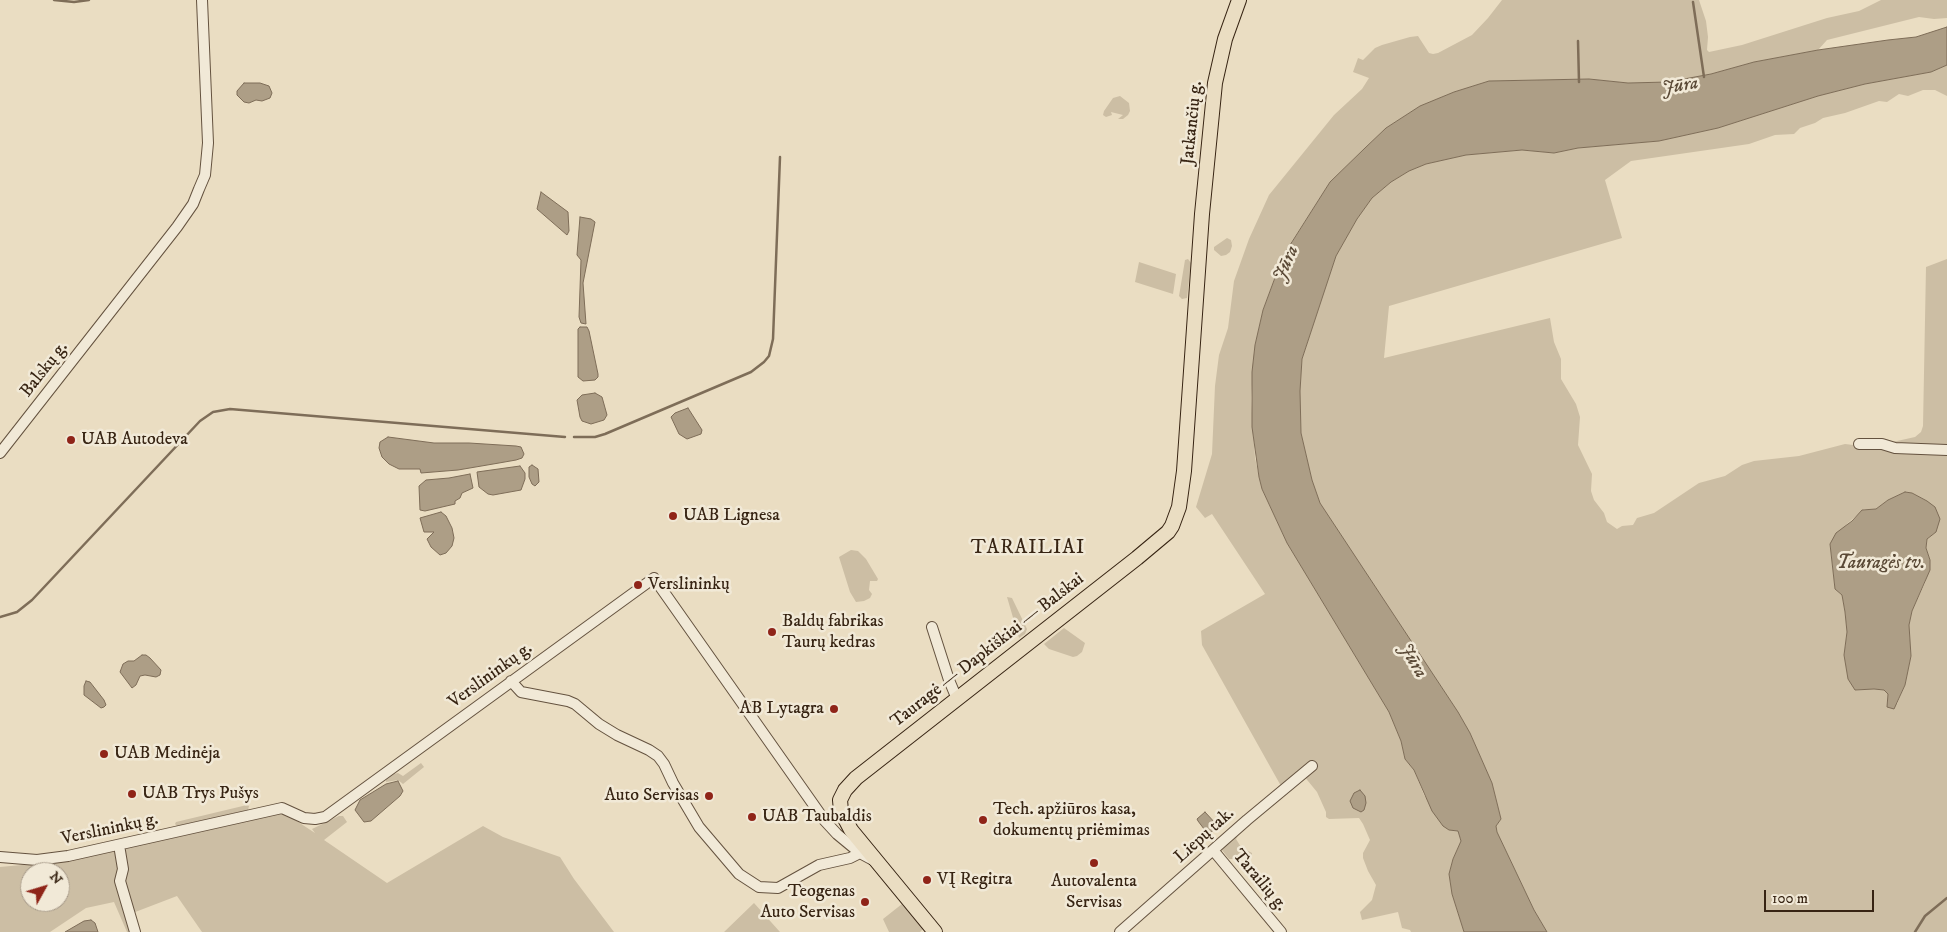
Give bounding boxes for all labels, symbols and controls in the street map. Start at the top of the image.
water label: Jūra [1660,73,1700,101]
street label: Jatkančių g. [1178,80,1208,166]
water label: Jūra [1269,243,1305,285]
street label: Balskų g. [17,338,73,402]
place label: UAB Autodeva [81,429,188,451]
marker: UAB Autodeva [65,434,77,446]
place label: UAB Lignesa [683,505,780,527]
marker: UAB Lignesa [667,510,679,522]
district label: TARAILIAI [970,537,1086,561]
water label: Tauragės tv. [1837,553,1925,575]
street label: Tauragė — Dapkiškiai — Balskai [887,569,1089,733]
place label: Verslininkų [648,574,730,596]
marker: Verslininkų [632,579,644,591]
place label: Baldų fabrikas Taurų kedras [782,611,884,654]
marker: Baldų fabrikas Taurų kedras [766,626,778,638]
street label: Verslininkų g. [445,638,537,714]
water label: Jūra [1393,639,1431,683]
place label: AB Lytagra [739,698,824,720]
marker: AB Lytagra [828,703,840,715]
place label: UAB Medinėja [114,743,220,765]
marker: UAB Medinėja [98,748,110,760]
place label: UAB Trys Pušys [142,783,259,805]
place label: Auto Servisas [604,785,699,807]
marker: UAB Trys Pušys [126,788,138,800]
marker: Auto Servisas [703,790,715,802]
place label: Tech. apžiūros kasa, dokumentų priėmimas [993,799,1150,842]
street label: Liepų tak. [1171,803,1239,869]
place label: UAB Taubaldis [762,806,872,828]
street label: Verslininkų g. [60,809,160,851]
marker: UAB Taubaldis [746,811,758,823]
marker: Tech. apžiūros kasa, dokumentų priėmimas [977,814,989,826]
street label: Tarailių g. [1227,846,1291,916]
marker: Autovalenta Servisas [1088,857,1100,869]
north arrow [20,862,70,912]
text: N [45,868,66,888]
place label: VĮ Regitra [937,869,1012,891]
place label: Autovalenta Servisas [1051,871,1137,914]
marker: VĮ Regitra [921,874,933,886]
scale bar [1767,880,1877,912]
place label: Teogenas Auto Servisas [760,881,855,924]
text: 100 m [1772,889,1808,908]
marker: Teogenas Auto Servisas [859,896,871,908]

